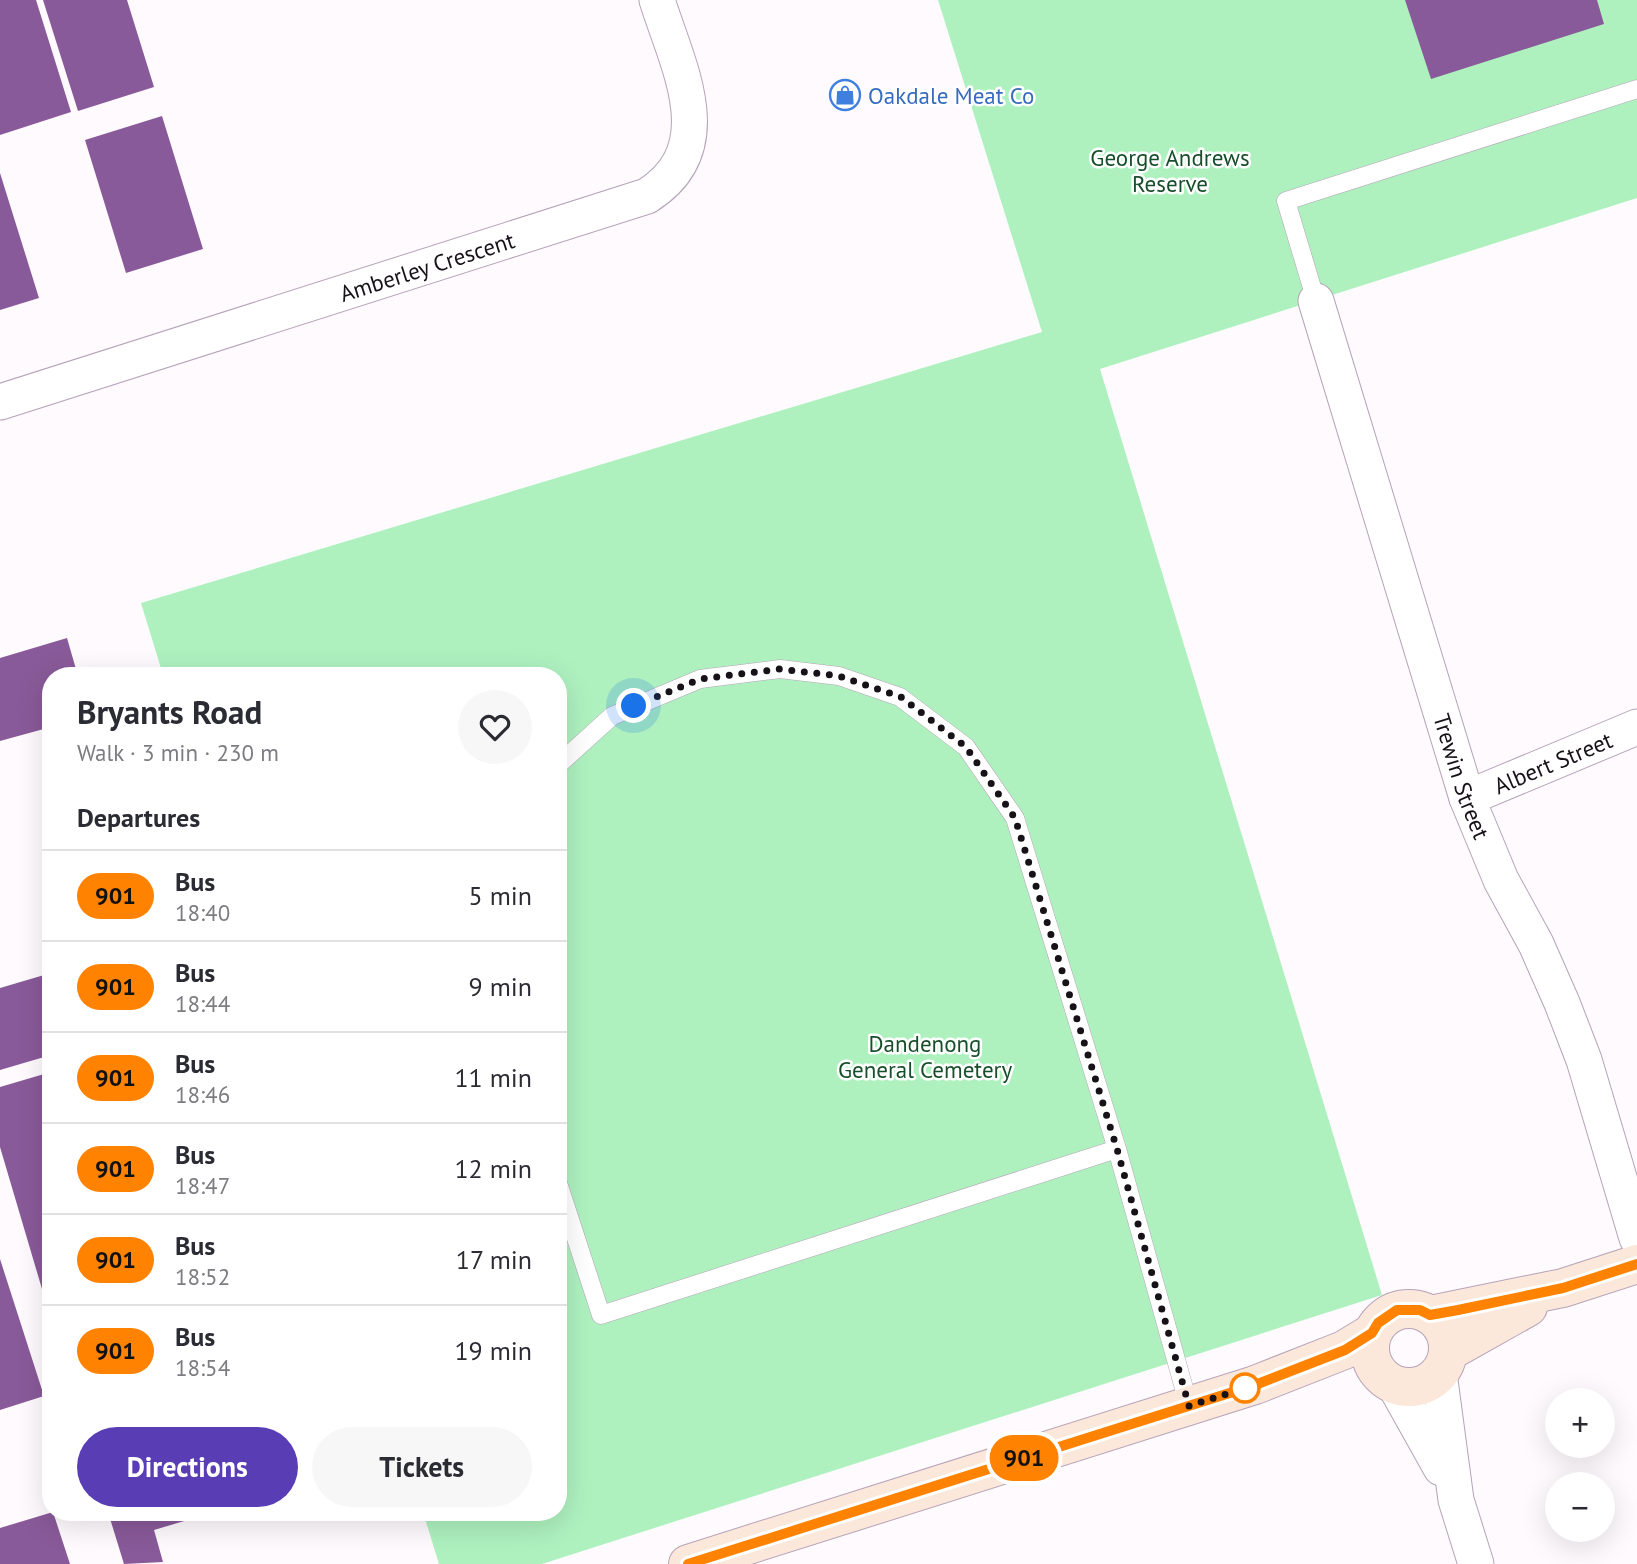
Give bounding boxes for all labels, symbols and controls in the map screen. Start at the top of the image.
shop icon: Oakdale Meat Co [828,78,862,112]
place label: Oakdale Meat Co [868,81,1034,110]
park label: George Andrews Reserve [1090,143,1250,198]
street label: Amberley Crescent [336,225,518,308]
your location [616,688,651,723]
text: Bryants Road [77,690,262,733]
button: heart [458,690,532,764]
street label: Trewin Street [1428,710,1497,843]
street label: Albert Street [1489,725,1617,800]
text: Walk · 3 min · 230 m [77,738,279,767]
text: Departures [77,801,200,834]
text: Bus [175,865,215,898]
text: 5 min [469,879,532,912]
text: 901 [95,880,136,911]
text: 18:40 [175,898,230,927]
text: Bus [175,956,215,989]
text: 9 min [469,970,532,1003]
text: 901 [95,971,136,1002]
text: 18:44 [175,989,230,1018]
park label: Dandenong General Cemetery [838,1029,1012,1084]
text: Bus [175,1047,215,1080]
text: 11 min [454,1061,532,1094]
text: 901 [95,1062,136,1093]
text: 18:46 [175,1080,230,1109]
text: Bus [175,1138,215,1171]
text: 12 min [454,1152,532,1185]
text: 901 [95,1153,136,1184]
text: 18:47 [175,1171,230,1200]
text: Bus [175,1229,215,1262]
text: 17 min [456,1243,532,1276]
text: 901 [95,1244,136,1275]
text: 18:52 [175,1262,230,1291]
text: Bus [175,1320,215,1353]
text: 19 min [454,1334,532,1367]
text: 901 [95,1335,136,1366]
text: 18:54 [175,1353,230,1382]
unlabelled marker [1230,1373,1260,1403]
map controls [1545,1388,1615,1542]
button: + [1545,1388,1615,1458]
button: Directions [77,1427,298,1507]
button: Tickets [312,1427,532,1507]
line badge: 901 [984,1435,1064,1481]
text: 901 [1004,1442,1044,1473]
button: − [1545,1472,1615,1542]

